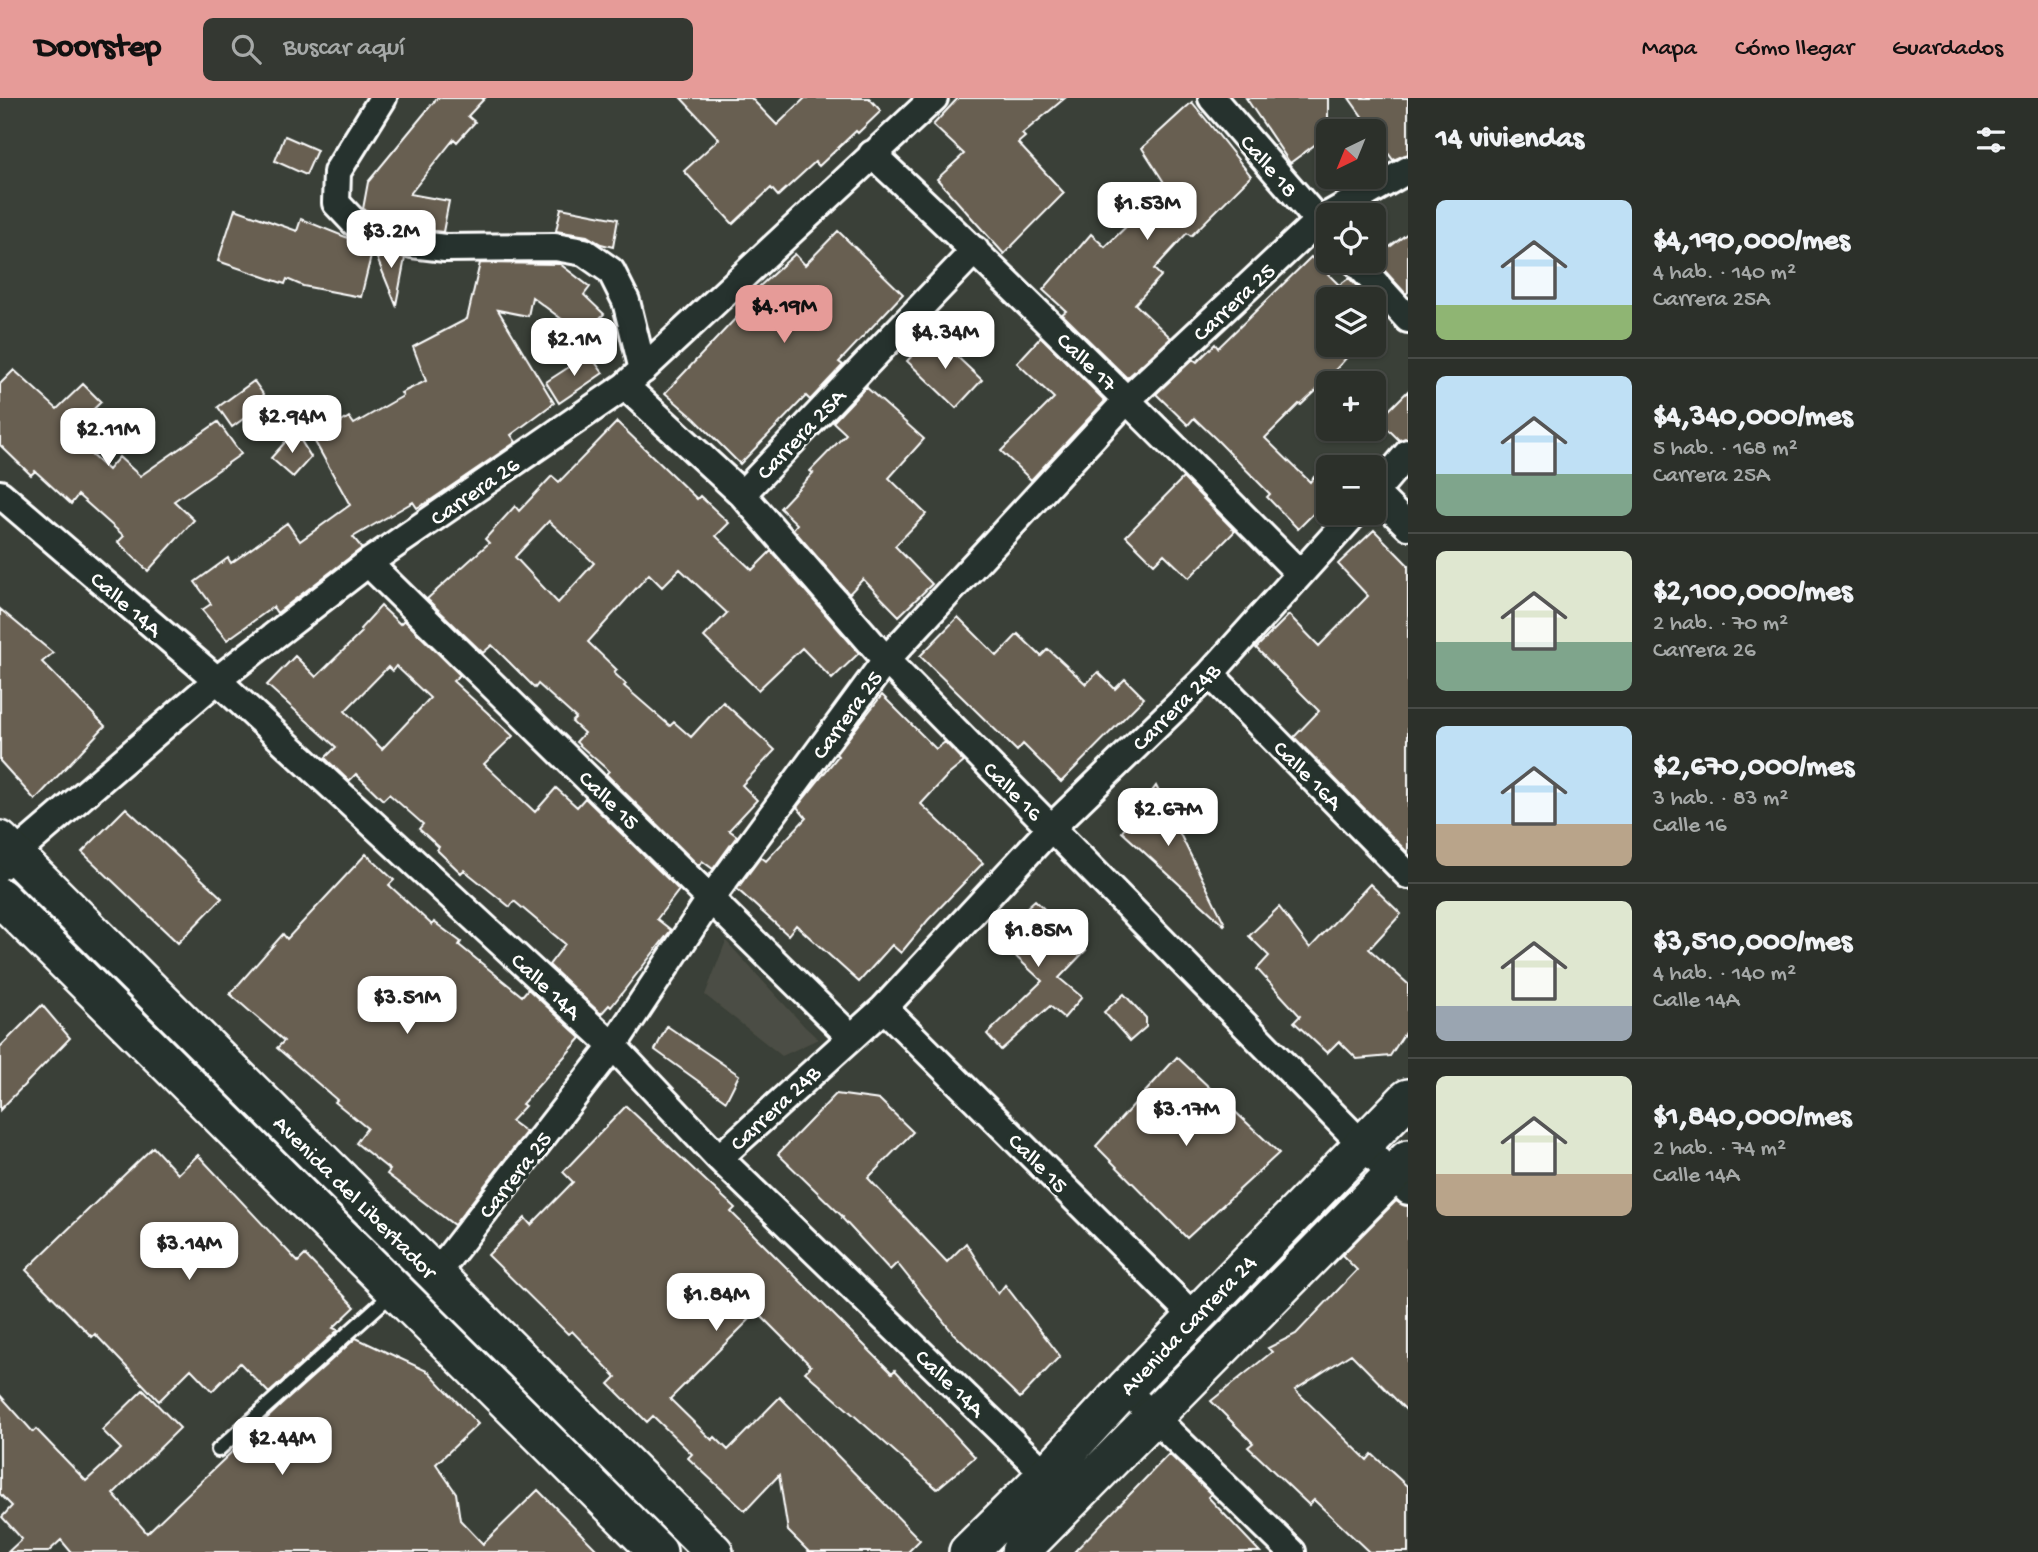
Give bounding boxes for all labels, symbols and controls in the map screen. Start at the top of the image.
search box [203,18,693,81]
text: Doorstep [35,30,161,68]
icon: search [227,30,265,68]
text: Buscar aquí [283,34,405,65]
text: Mapa [1642,35,1697,64]
text: Cómo llegar [1735,35,1854,64]
text: Guardados [1892,35,2003,64]
north arrow [1316,119,1386,189]
map controls [1316,119,1386,525]
icon: filters [1972,121,2010,159]
text: 14 viviendas [1436,123,1584,158]
street label: Calle 18 [1233,130,1302,204]
pin: $1.53M [1090,183,1204,242]
text: $1.53M [1114,191,1180,218]
button: locate [1316,203,1386,273]
pin: $3.2M [342,211,440,270]
text: $3.2M [363,219,419,246]
text: $4,190,000/mes [1653,225,1850,260]
icon: home [1492,228,1576,312]
street label: Carrera 25 [1188,259,1282,349]
text: 4 hab. · 140 m² [1653,260,1796,287]
pin: $4.19M [727,286,841,345]
button: layers [1316,287,1386,357]
text: Carrera 25A [1653,287,1770,314]
text: $4.19M [751,294,817,321]
pin: $4.34M [888,312,1002,371]
pin: $2.1M [525,318,623,378]
text: $4.34M [911,320,979,347]
text: $2.1M [547,327,601,354]
street label: Calle 17 [1050,328,1122,400]
button: + [1316,371,1386,441]
street label: Carrera 25A [752,383,854,487]
pin: $2.94M [235,396,349,455]
text: $4,340,000/mes [1653,401,1852,436]
text: $2.94M [258,404,326,431]
icon: home [1492,404,1576,488]
pin: $2.11M [51,408,165,468]
text: $2.11M [76,417,140,444]
text: 5 hab. · 168 m² [1653,436,1798,463]
street label: Carrera 26 [426,452,526,533]
button: − [1316,455,1386,525]
text: Carrera 25A [1653,463,1770,490]
street label: Calle 14A [83,567,167,645]
text: $2,100,000/mes [1653,576,1852,611]
icon: home [1492,579,1576,663]
text: 2 hab. · 70 m² [1653,611,1788,638]
text: Carrera 26 [1653,638,1756,665]
street label: Carrera 24B [1128,658,1228,758]
street label: Carrera 25 [808,666,890,766]
street label: Calle 16A [1266,736,1348,818]
text: $2,670,000/mes [1653,751,1854,786]
icon: home [1492,754,1576,838]
street label: Calle 16 [976,757,1047,828]
street label: Calle 15 [572,766,644,837]
text: 3 hab. · 83 m² [1653,786,1788,813]
pin: $2.67M [1111,788,1225,848]
text: $2.67M [1134,797,1202,824]
text: Calle 16 [1653,813,1727,840]
pin: $1.85M [981,910,1095,969]
text: $1.85M [1004,918,1072,945]
text: $3,510,000/mes [1653,926,1852,961]
icon: home [1492,929,1576,1013]
street label: Calle 14A [504,948,586,1028]
text: 4 hab. · 140 m² [1653,961,1796,988]
pin: $3.51M [350,976,464,1036]
text: $3.51M [374,985,440,1012]
text: Calle 14A [1653,988,1739,1015]
street label: Carrera 24B [726,1060,828,1158]
pin: $3.17M [1129,1088,1243,1148]
text: $3.17M [1153,1097,1219,1124]
text: $1,840,000/mes [1653,1101,1851,1136]
icon: home [1492,1104,1576,1188]
street label: Avenida del Libertador [266,1111,442,1287]
street label: Carrera 25 [474,1127,559,1225]
street label: Calle 15 [1001,1129,1072,1200]
text: 2 hab. · 74 m² [1653,1136,1786,1163]
text: Calle 14A [1653,1163,1739,1190]
pin: $3.14M [132,1222,246,1282]
text: $3.14M [156,1231,222,1258]
street label: Avenida Carrera 24 [1116,1250,1264,1402]
pin: $1.84M [659,1274,773,1333]
text: $1.84M [683,1282,749,1309]
street label: Calle 14A [908,1345,990,1425]
pin: $2.44M [225,1418,339,1477]
text: $2.44M [249,1426,315,1453]

